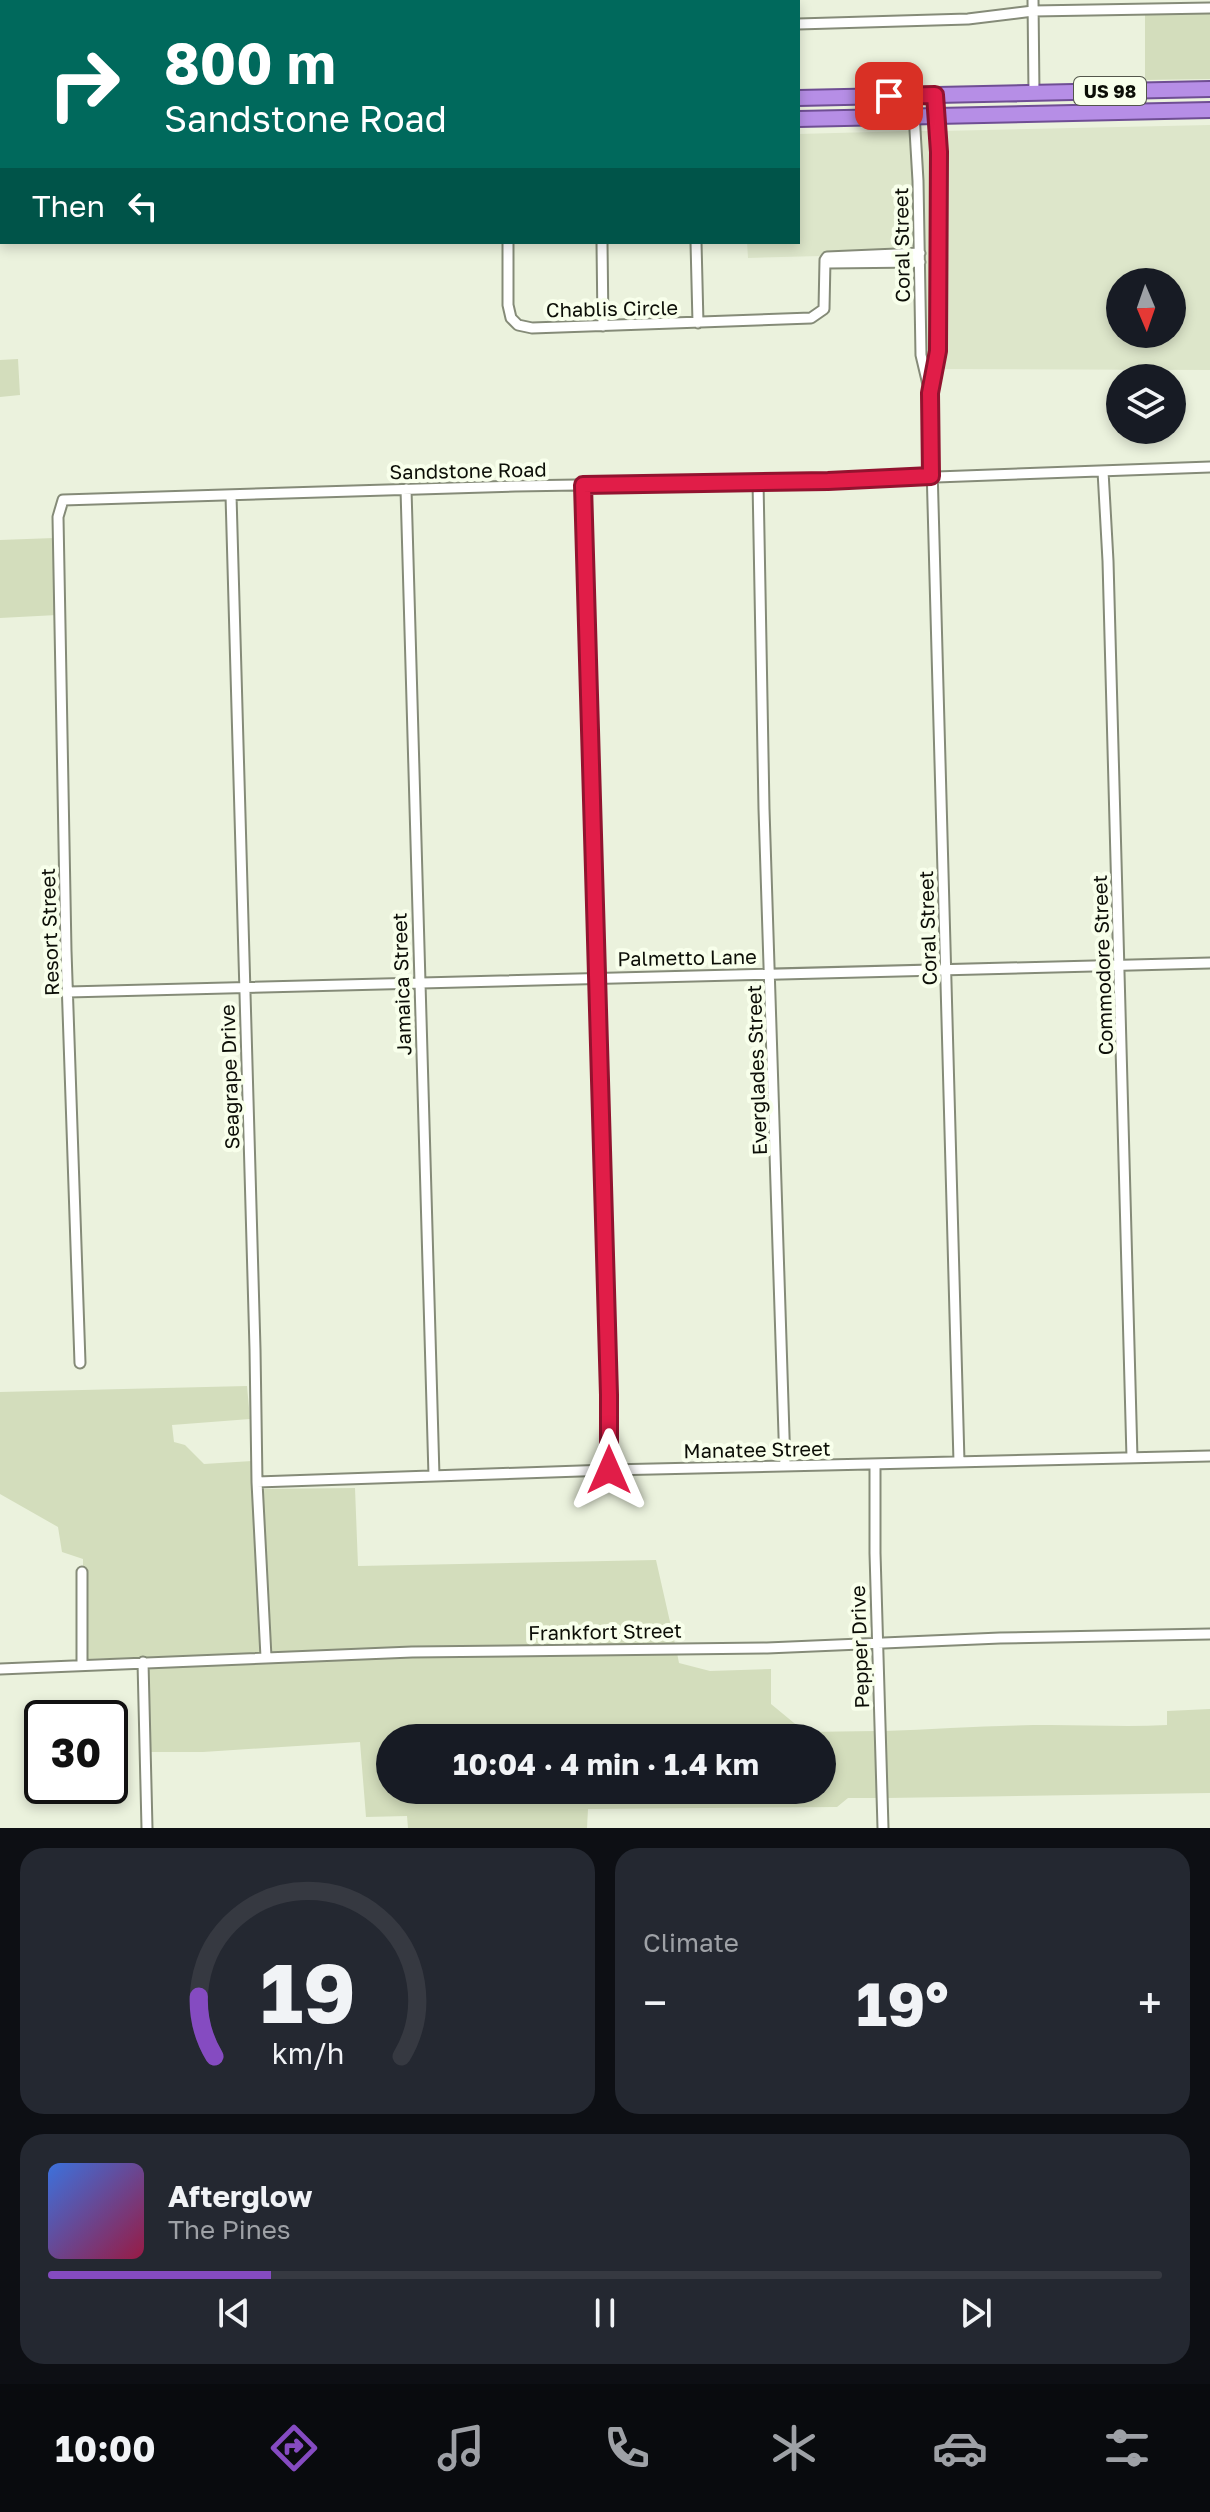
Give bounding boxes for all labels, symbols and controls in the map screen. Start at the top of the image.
text: 800 m [164,29,336,96]
icon: right [32,32,136,136]
pin [855,62,923,130]
icon: arrive [867,74,911,118]
road number: US 98 [1074,77,1146,105]
text: Sandstone Road [164,97,447,140]
icon: left [121,184,165,228]
street label: Coral Street [888,187,914,303]
text: Then [32,188,105,224]
north arrow [1106,268,1186,348]
map controls [1106,268,1186,444]
street label: Chablis Circle [546,295,678,321]
button: layers [1106,364,1186,444]
street label: Sandstone Road [389,457,547,483]
street label: Resort Street [35,868,63,996]
street label: Coral Street [913,870,941,986]
street label: Commodore Street [1087,874,1117,1056]
street label: Jamaica Street [387,912,415,1056]
street label: Palmetto Lane [617,944,757,970]
street label: Everglades Street [741,984,771,1156]
street label: Seagrape Drive [214,1004,244,1150]
position arrow [567,1428,651,1512]
street label: Manatee Street [683,1436,831,1462]
street label: Pepper Drive [845,1585,873,1709]
street label: Frankfort Street [528,1618,682,1644]
speed limit sign: 30 [24,1700,128,1804]
text: 10:04 · 4 min · 1.4 km [453,1746,759,1782]
text: Climate [643,1927,739,1958]
text: 19 [260,1941,355,2041]
text: 19° [856,1967,949,2039]
text: − [643,1976,667,2029]
text: + [1138,1976,1162,2029]
text: km/h [271,2036,344,2070]
text: Afterglow [168,2178,312,2214]
text: The Pines [168,2214,291,2245]
icon: previous [212,2291,256,2335]
icon: pause [583,2291,627,2335]
icon: next [954,2291,998,2335]
icon: directions [266,2420,322,2476]
icon: music [433,2420,489,2476]
icon: phone [599,2420,655,2476]
icon: climate [766,2420,822,2476]
icon: car [932,2420,988,2476]
icon: filters [1099,2420,1155,2476]
text: 10:00 [55,2427,156,2470]

